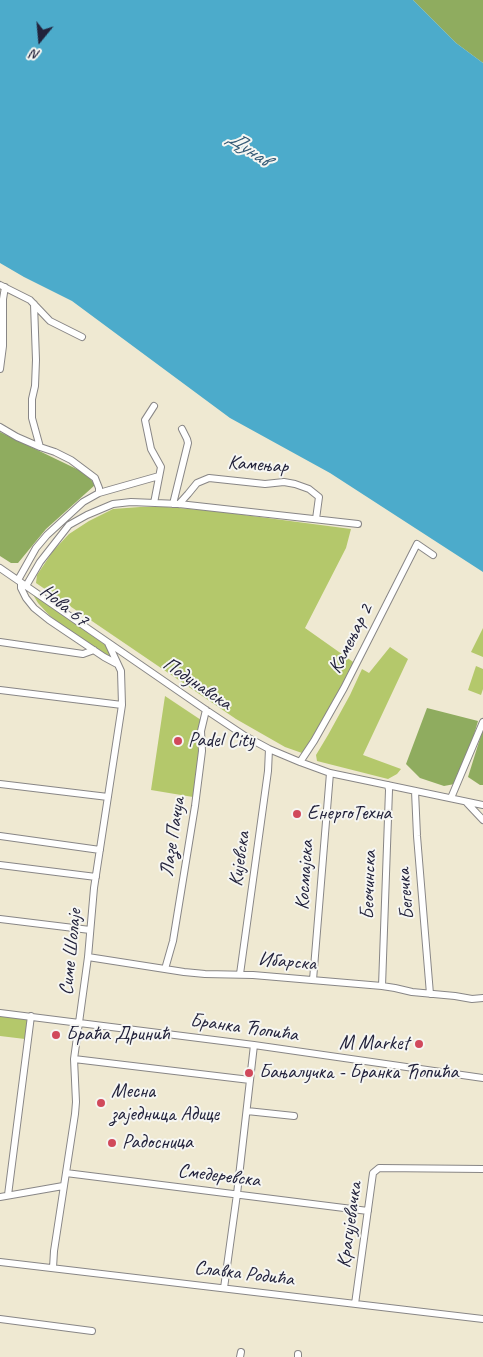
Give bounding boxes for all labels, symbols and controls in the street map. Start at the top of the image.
north arrow [15,15,65,65]
text: N [29,45,42,64]
water label: Дунав [222,126,274,172]
street label: Камењар [227,451,289,479]
street label: Нова 67 [35,579,93,633]
street label: Камењар 2 [323,600,379,678]
street label: Подунавска [158,652,236,716]
place label: Padel City [188,729,254,753]
marker: Padel City [172,735,184,747]
street label: Лазе Пачуа [155,796,191,878]
place label: ЕнергоТехна [307,802,391,826]
marker: ЕнергоТехна [291,808,303,820]
street label: Кијевска [224,830,256,888]
street label: Космајска [291,839,319,911]
street label: Беочинска [356,850,382,920]
street label: Бегечка [392,867,420,921]
street label: Симе Шолаје [55,908,87,996]
street label: Ибарска [257,948,317,976]
street label: Бранка Ћопића [189,1009,299,1047]
place label: Браћа Дринић [66,1023,169,1047]
marker: Браћа Дринић [50,1029,62,1041]
place label: M Market [339,1032,409,1056]
marker: M Market [413,1038,425,1050]
place label: Бањалучка - Бранка Ћопића [259,1061,458,1085]
marker: Бањалучка - Бранка Ћопића [243,1067,255,1079]
place label: Месна заједница Адице [111,1080,219,1127]
marker: Месна заједница Адице [95,1097,107,1109]
place label: Радосница [122,1131,193,1155]
marker: Радосница [106,1137,118,1149]
street label: Смедеревска [177,1159,261,1193]
street label: Крагујевачка [332,1181,368,1269]
street label: Славка Родића [193,1256,295,1292]

